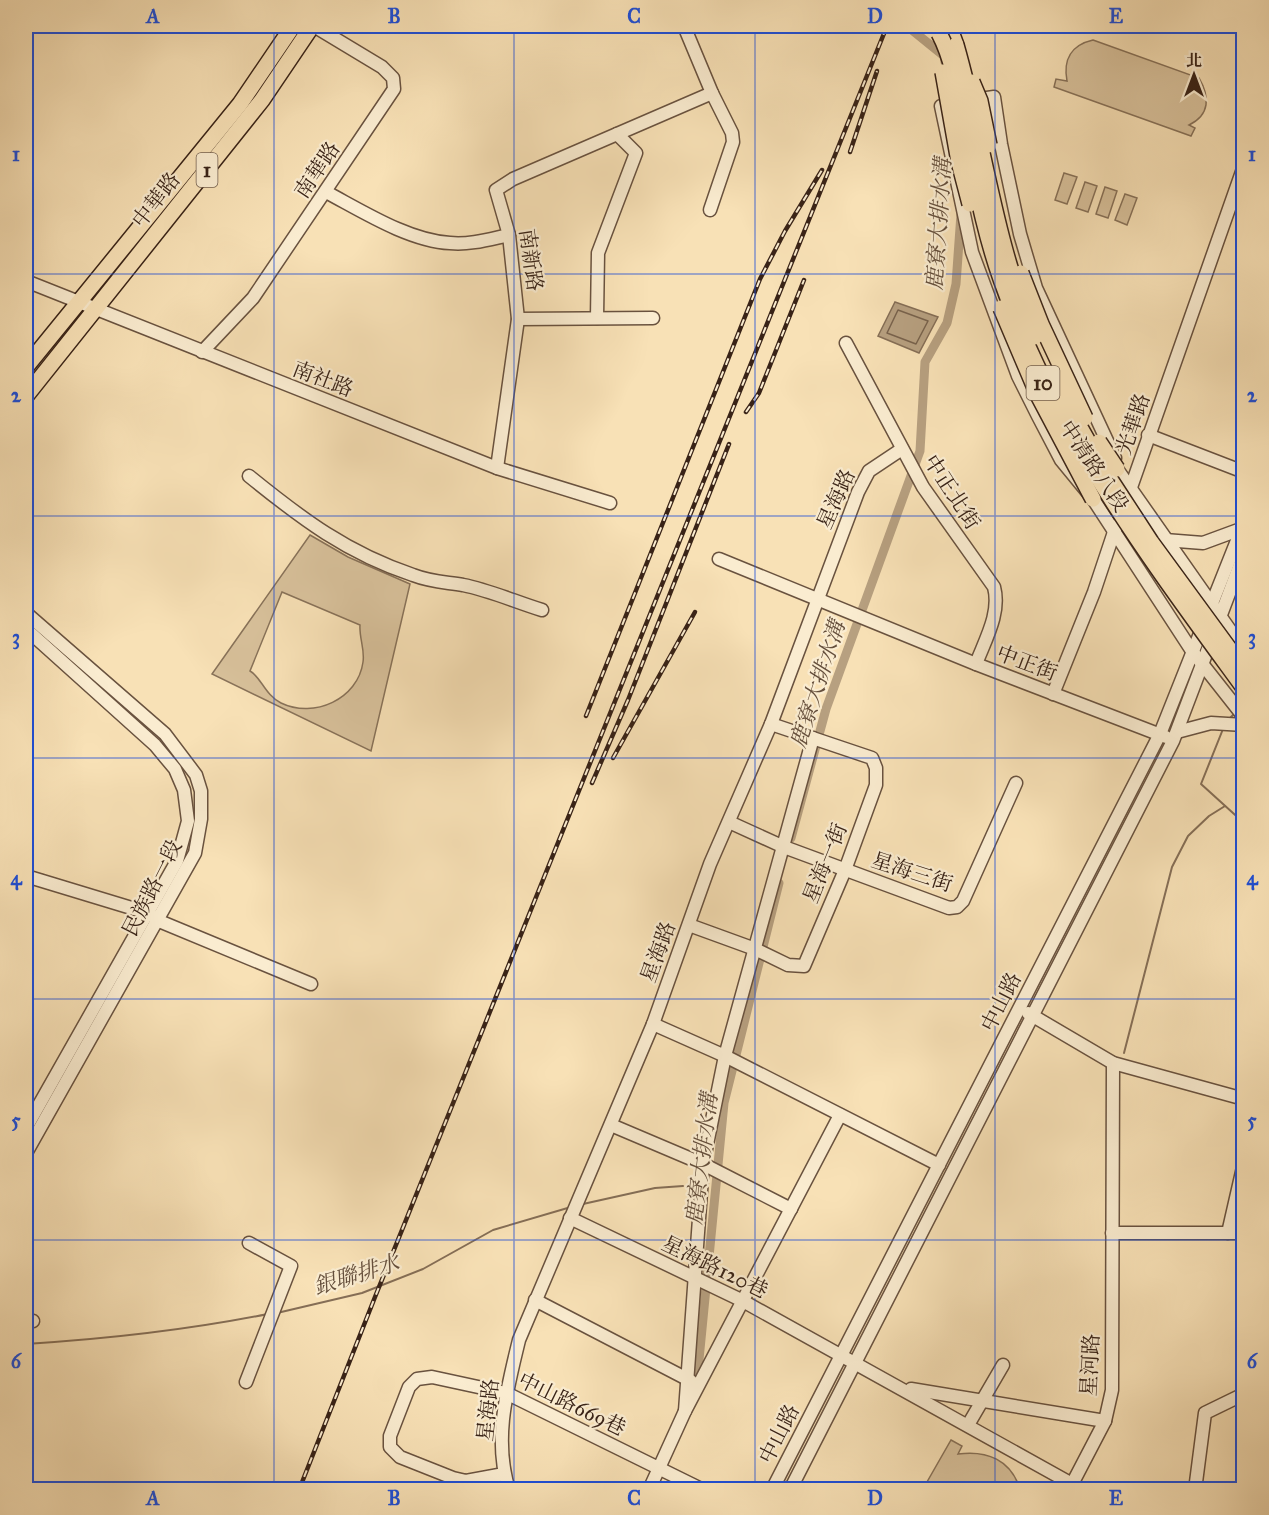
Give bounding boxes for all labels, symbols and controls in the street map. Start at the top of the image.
text: A [144,4,160,28]
text: B [387,4,401,28]
text: C [627,4,641,28]
text: D [867,4,883,28]
text: E [1109,4,1124,28]
north arrow [1164,45,1224,105]
text: 北 [1186,51,1202,70]
street label: 南華路 [289,137,345,203]
text: 1 [12,142,20,166]
text: 1 [1248,142,1256,166]
road number: 1 [196,153,218,187]
water label: 鹿寮大排水溝 [920,154,957,291]
street label: 中華路 [126,167,186,233]
street label: 南新路 [514,227,548,293]
street label: 南社路 [289,356,357,402]
road number: 10 [1026,366,1060,400]
text: 2 [11,383,22,407]
text: 2 [1247,383,1258,407]
street label: 光華路 [1110,390,1156,458]
street label: 中清路八段 [1054,415,1134,517]
street label: 中正北街 [918,450,986,534]
street label: 星海路 [811,465,861,533]
water label: 鹿寮大排水溝 [784,614,852,751]
text: 3 [12,625,20,650]
text: 3 [1248,625,1256,650]
street label: 中正街 [993,640,1061,686]
street label: 星海一街 [797,819,853,907]
street label: 民族路一段 [117,835,187,941]
street label: 星海三街 [868,847,956,897]
text: 4 [10,866,22,891]
text: 4 [1246,866,1258,891]
street label: 星海路 [635,918,681,986]
street label: 中山路 [975,968,1027,1036]
water label: 鹿寮大排水溝 [680,1089,723,1226]
text: 5 [11,1108,21,1132]
text: 5 [1247,1108,1257,1132]
street label: 星海路120巷 [658,1230,772,1304]
water label: 銀聯排水 [310,1248,404,1300]
street label: 星河路 [1075,1333,1105,1397]
text: 6 [11,1349,23,1373]
text: 6 [1247,1349,1259,1373]
street label: 中山路669巷 [514,1367,630,1441]
street label: 星海路 [472,1377,504,1443]
street label: 中山路 [753,1400,805,1468]
text: A [144,1486,160,1510]
text: B [387,1486,401,1510]
text: C [627,1486,641,1510]
text: D [867,1486,883,1510]
text: E [1109,1486,1124,1510]

